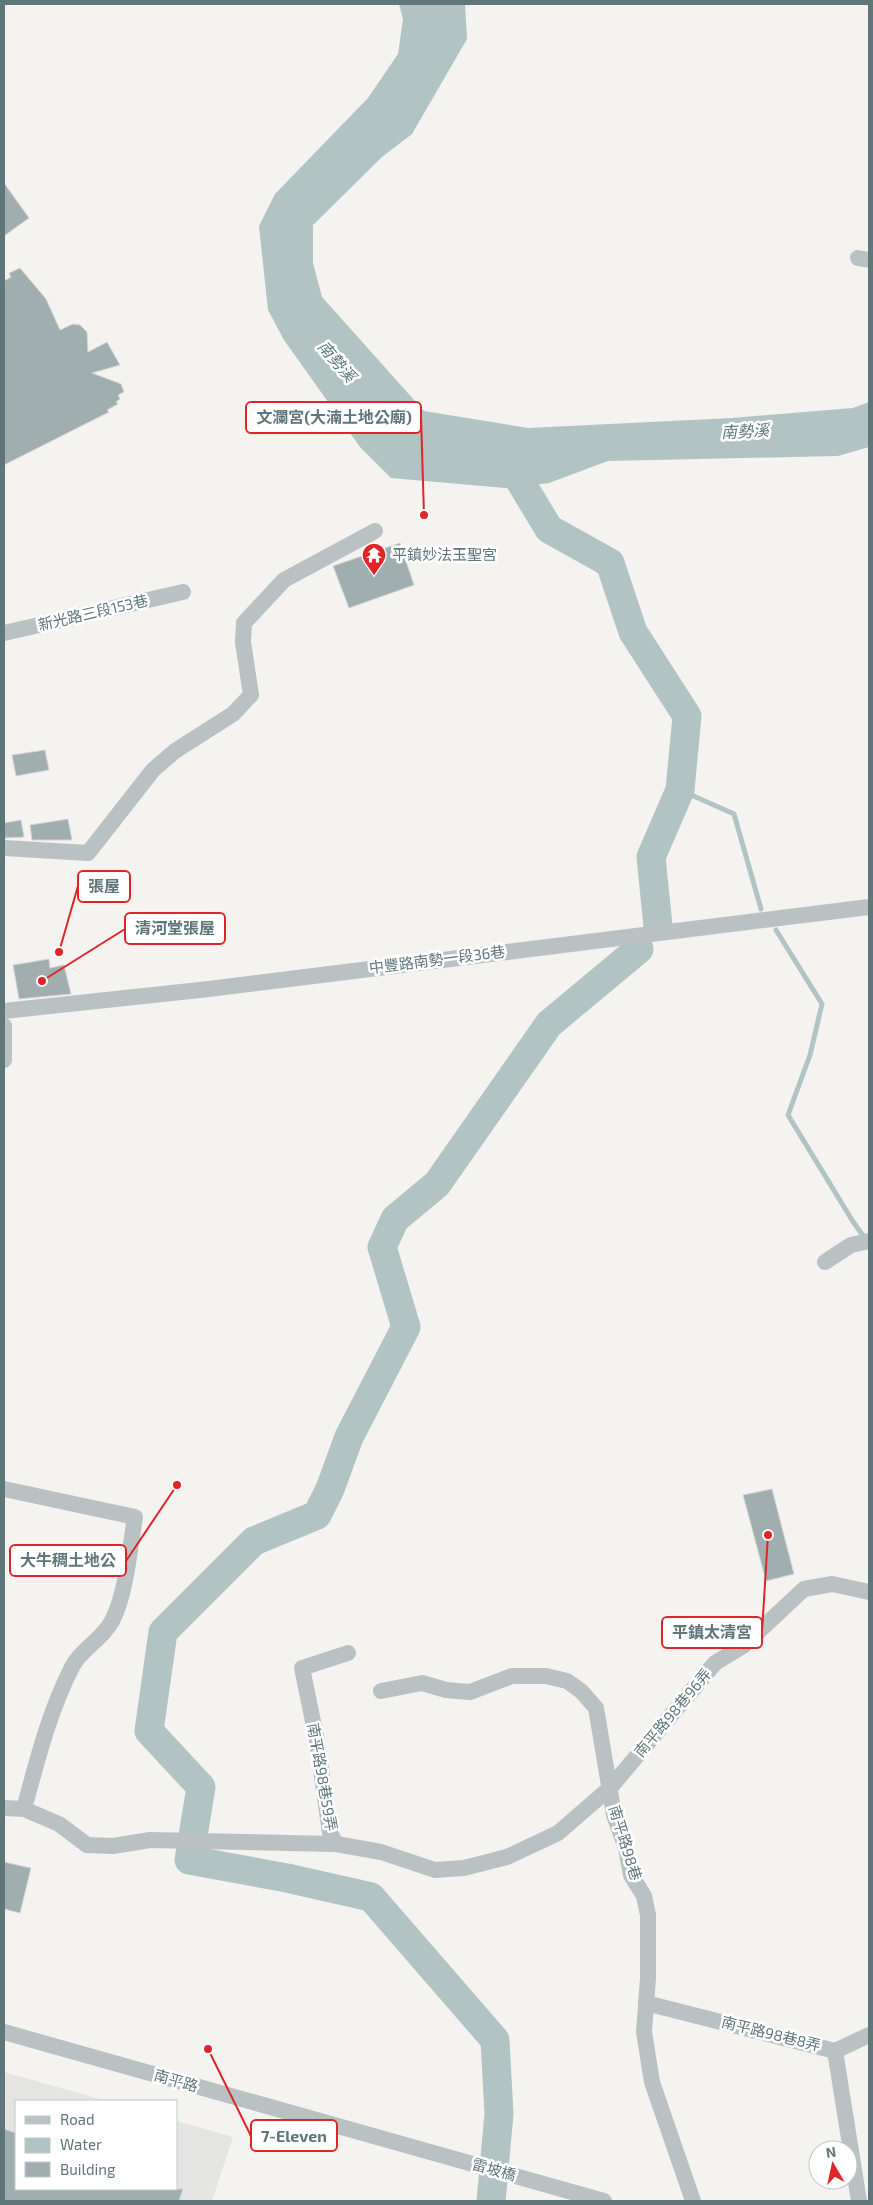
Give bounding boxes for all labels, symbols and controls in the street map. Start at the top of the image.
water label: 南勢溪 [314,336,362,387]
callout: 文瀾宮(大湳土地公廟) [246,402,421,433]
text: 文瀾宮(大湳土地公廟) [256,407,412,426]
water label: 南勢溪 [721,420,771,441]
temple icon: 平鎮妙法玉聖宮 [361,542,387,576]
place label: 平鎮妙法玉聖宮 [392,545,497,563]
street label: 新光路三段153巷 [36,591,150,633]
callout: 張屋 [78,871,130,902]
text: 張屋 [88,876,120,895]
callout: 清河堂張屋 [125,913,225,944]
text: 清河堂張屋 [135,918,215,937]
street label: 中豐路南勢一段36巷 [368,942,506,976]
callout: 大牛稠土地公 [10,1545,126,1576]
text: 大牛稠土地公 [20,1550,116,1569]
callout: 平鎮太清宮 [662,1617,762,1648]
text: 平鎮太清宮 [672,1622,752,1641]
street label: 南平路98巷96弄 [630,1664,714,1760]
street label: 南平路98巷59弄 [305,1721,341,1832]
street label: 南平路98巷 [606,1803,646,1882]
street label: 南平路98巷8弄 [720,2012,823,2054]
street label: 南平路 [152,2065,200,2095]
legend [15,2100,178,2190]
text: Road [60,2110,95,2128]
callout: 7-Eleven [251,2120,337,2151]
text: 7-Eleven [261,2126,327,2145]
text: Water [60,2135,102,2153]
north arrow [808,2140,858,2190]
text: N [825,2142,837,2161]
street label: 雷坡橋 [470,2154,518,2184]
text: Building [60,2160,116,2178]

